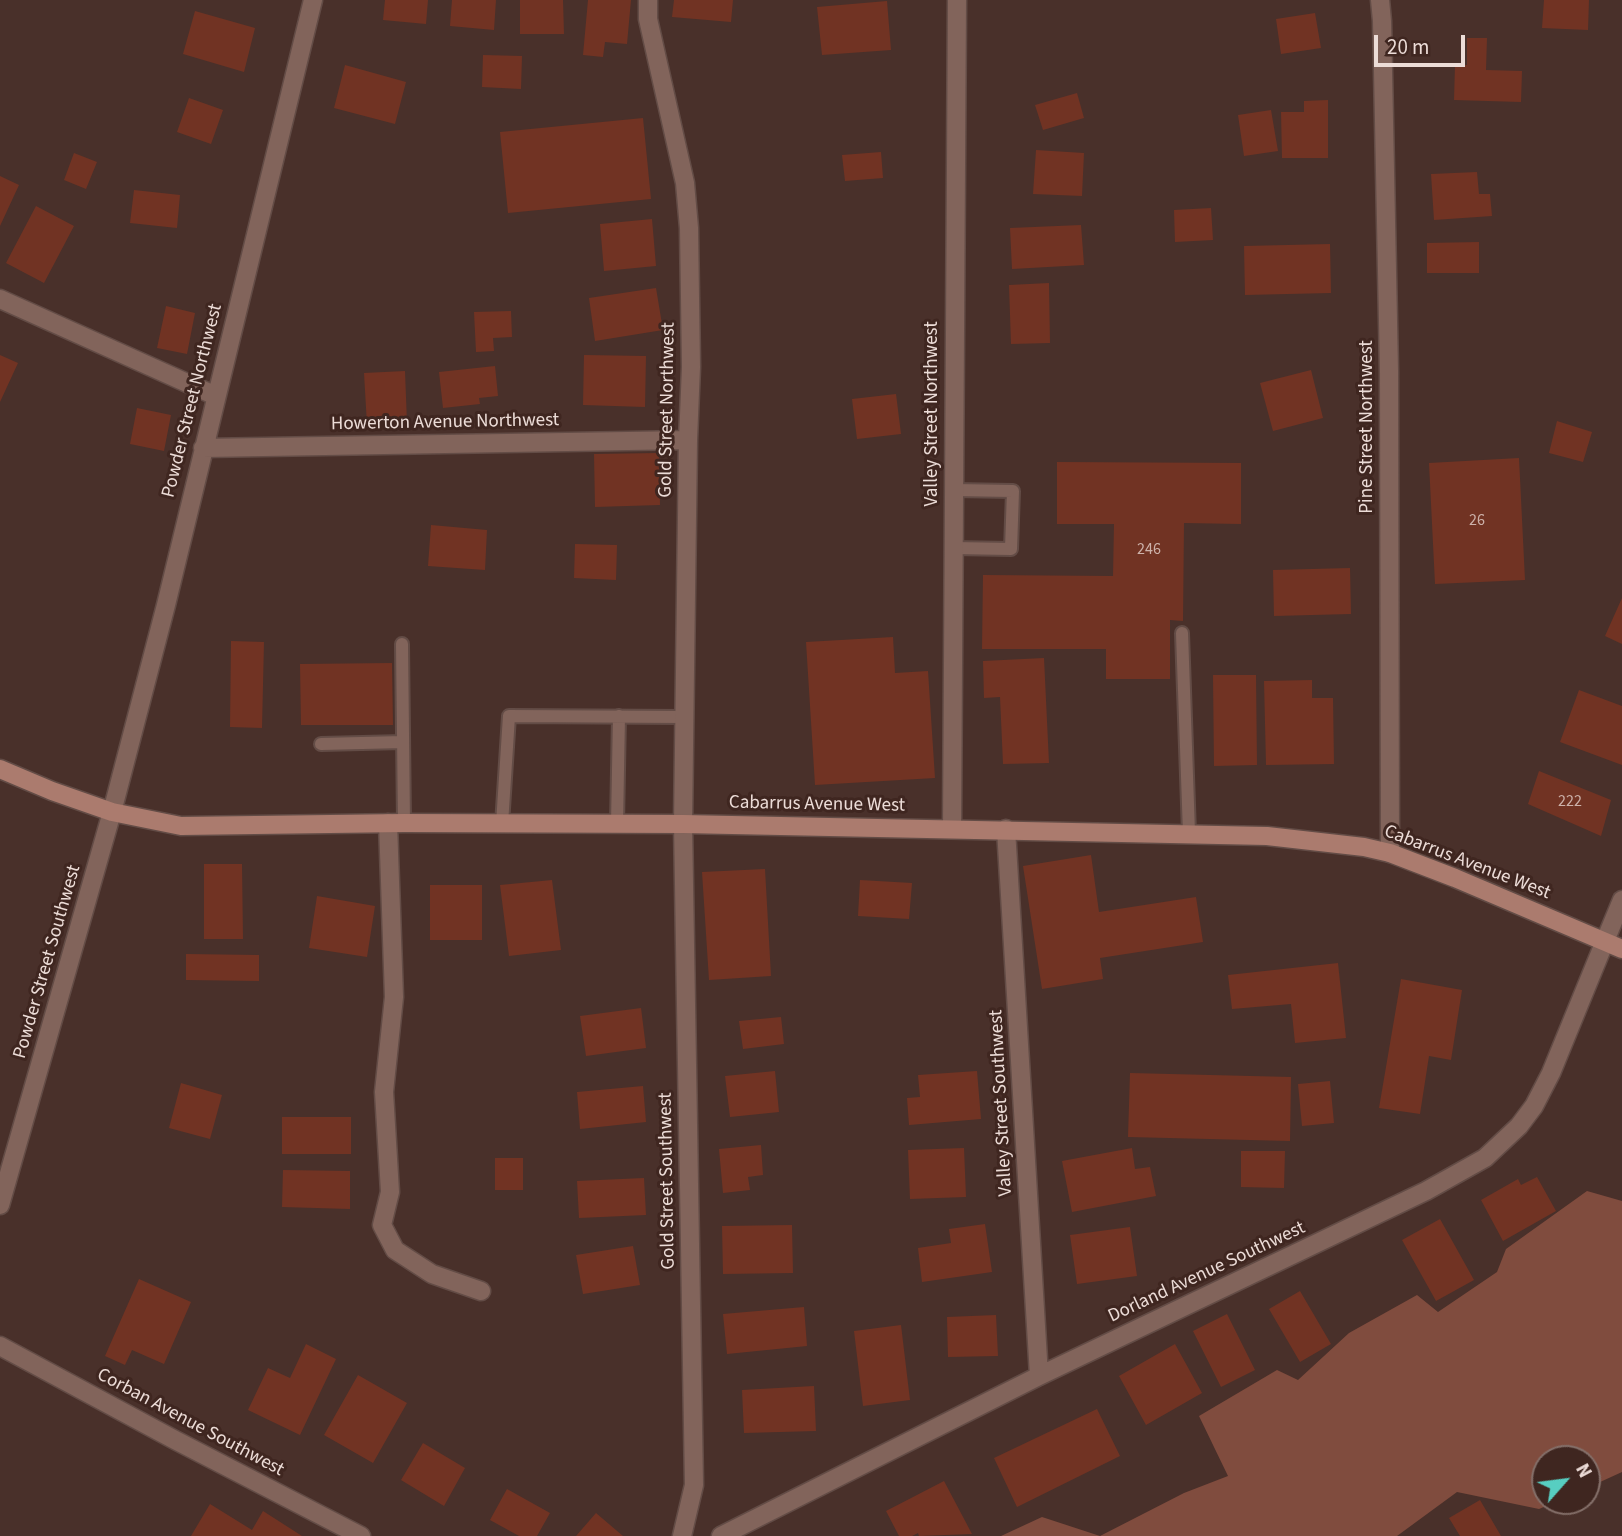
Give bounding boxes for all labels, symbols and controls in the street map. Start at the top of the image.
scale bar [1377,21,1468,65]
text: 20 m [1387,32,1429,62]
street label: Powder Street Northwest [158,302,228,500]
street label: Valley Street Northwest [922,321,944,507]
street label: Gold Street Northwest [655,322,681,498]
street label: Pine Street Northwest [1357,340,1379,514]
street label: Howerton Avenue Northwest [331,410,559,436]
house number: 26 [1469,511,1485,531]
house number: 246 [1137,540,1161,560]
street label: Cabarrus Avenue West [729,792,905,818]
house number: 222 [1558,792,1582,812]
street label: Cabarrus Avenue West [1381,821,1553,905]
street label: Powder Street Southwest [9,863,87,1061]
street label: Valley Street Southwest [986,1009,1018,1197]
street label: Gold Street Southwest [655,1092,681,1270]
street label: Dorland Avenue Southwest [1105,1217,1309,1329]
street label: Corban Avenue Southwest [93,1364,287,1482]
north arrow [1531,1445,1601,1515]
text: N [1568,1459,1598,1483]

